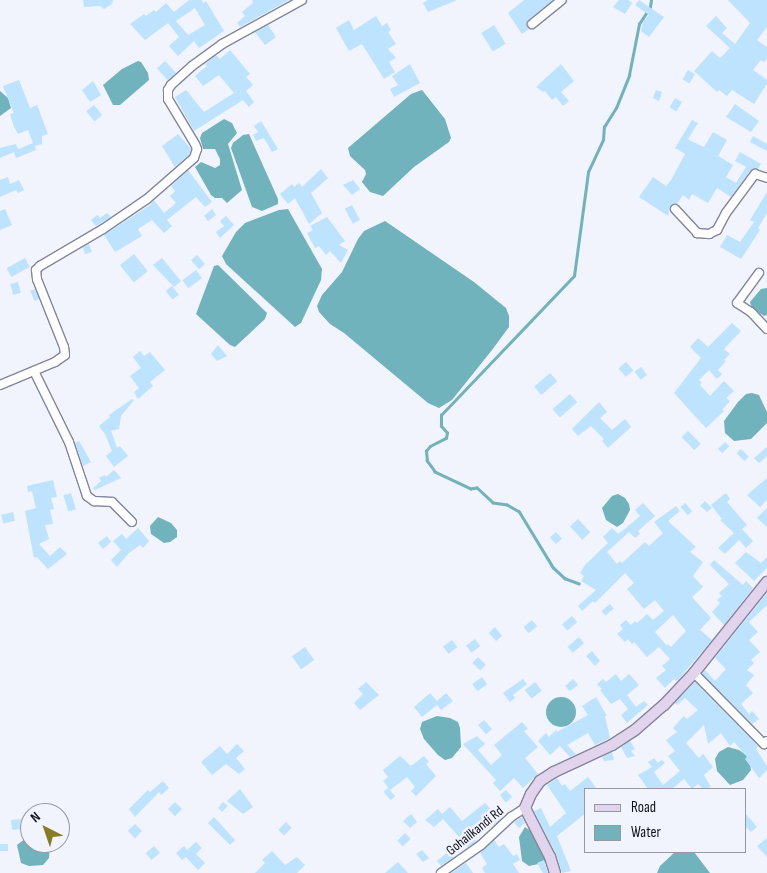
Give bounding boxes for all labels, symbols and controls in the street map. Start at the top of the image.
legend [584,788,747,853]
text: Road [631,798,656,817]
north arrow [20,803,70,853]
street label: Gohailkandi Rd [443,803,507,859]
text: N [27,808,44,826]
text: Water [631,823,661,842]

